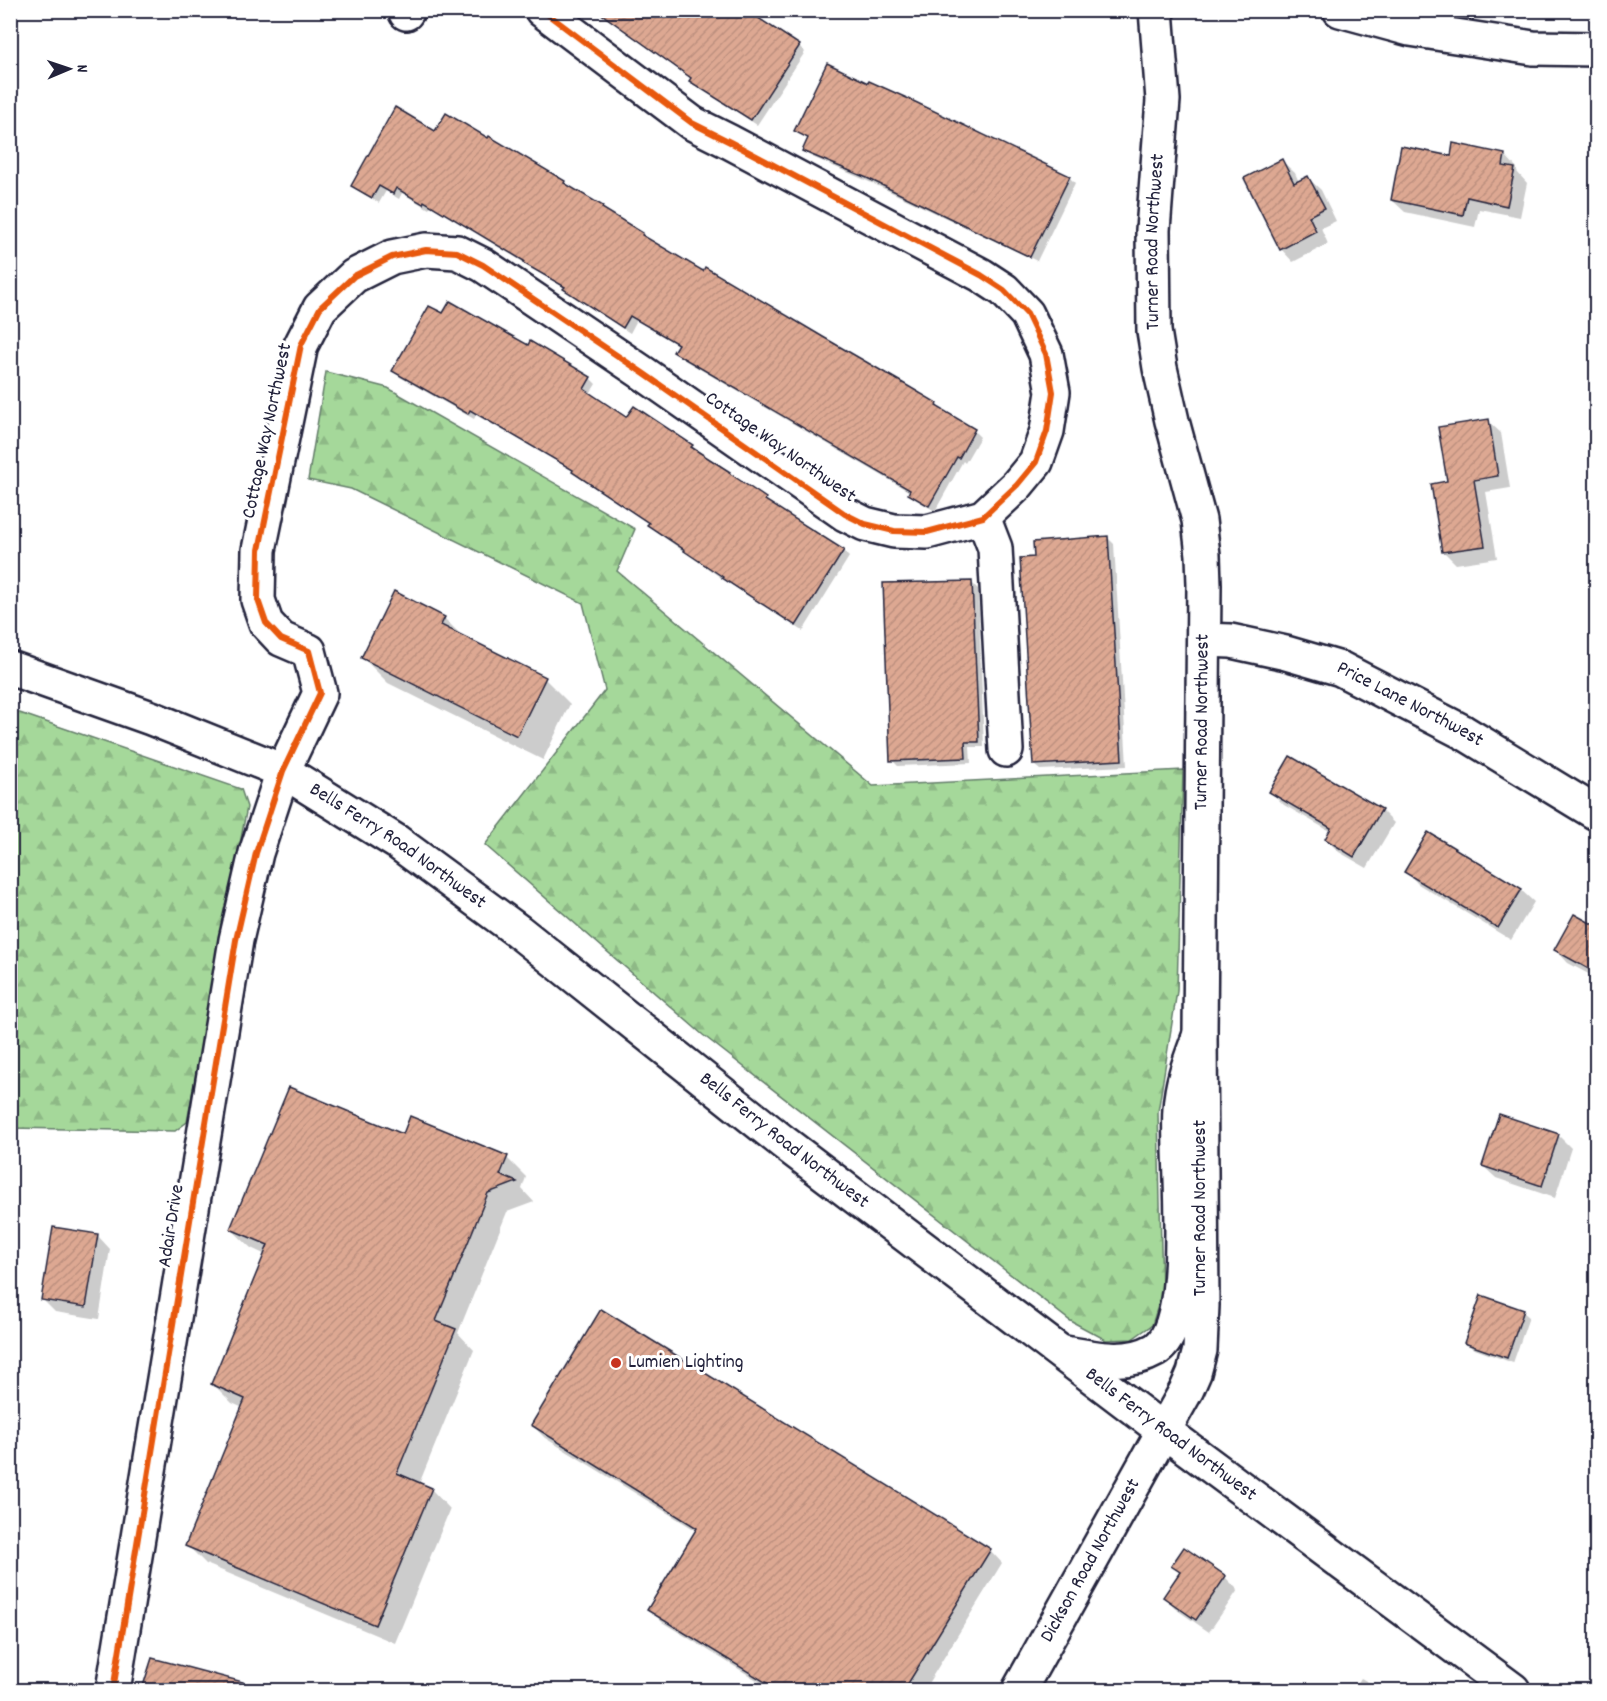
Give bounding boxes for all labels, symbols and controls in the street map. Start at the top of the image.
north arrow [39,39,99,99]
text: N [70,64,93,73]
street label: Turner Road Northwest [1139,153,1173,330]
street label: Cottage Way Northwest [236,341,300,521]
street label: Cottage Way Northwest [699,385,861,511]
street label: Turner Road Northwest [1188,634,1218,810]
street label: Price Lane Northwest [1331,655,1488,755]
street label: Bells Ferry Road Northwest [304,777,492,917]
street label: Bells Ferry Road Northwest [693,1066,874,1216]
street label: Turner Road Northwest [1187,1120,1215,1296]
street label: Adair Drive [152,1182,192,1270]
place label: Lumien Lighting [628,1349,744,1377]
marker: Lumien Lighting [609,1356,623,1370]
street label: Bells Ferry Road Northwest [1079,1362,1262,1509]
street label: Dickson Road Northwest [1034,1474,1148,1648]

